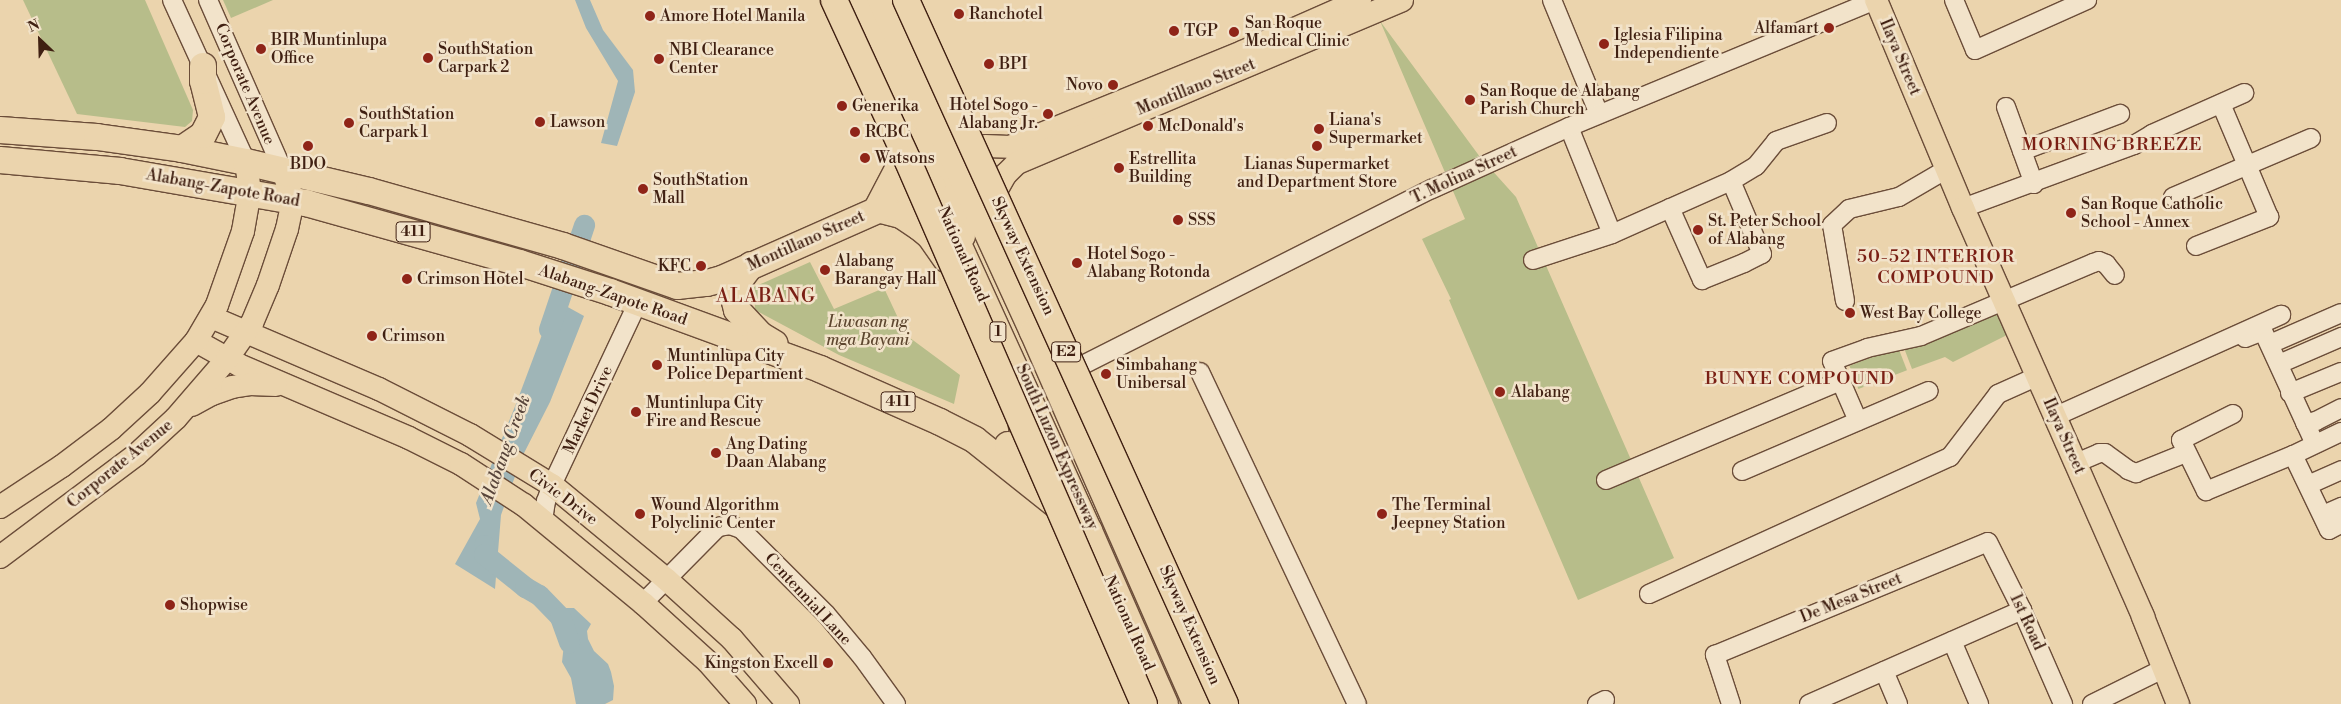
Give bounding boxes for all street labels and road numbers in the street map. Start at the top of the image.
street label: Ilaya Street [1875,16,1925,98]
street label: Corporate Avenue [211,20,279,148]
street label: Montillano Street [1134,54,1258,120]
street label: T. Molina Street [1408,142,1520,208]
street label: Alabang-Zapote Road [145,165,301,211]
street label: Skyway Extension [987,194,1059,318]
street label: National Road [933,203,993,305]
street label: Montillano Street [744,207,868,275]
road number: 411 [396,220,430,244]
street label: Alabang-Zapote Road [536,261,690,329]
road number: 1 [989,320,1007,344]
road number: E2 [1051,340,1081,364]
street label: South Luzon Expressway [1012,361,1102,533]
street label: Market Drive [559,363,617,457]
road number: 411 [880,390,916,414]
street label: Ilaya Street [2039,395,2089,477]
street label: Corporate Avenue [63,416,177,512]
street label: Civic Drive [525,465,601,529]
street label: Centennial Lane [760,549,856,649]
street label: Skyway Extension [1155,562,1225,688]
street label: De Mesa Street [1797,569,1905,627]
street label: National Road [1099,572,1159,674]
street label: 1st Road [2006,591,2048,653]

